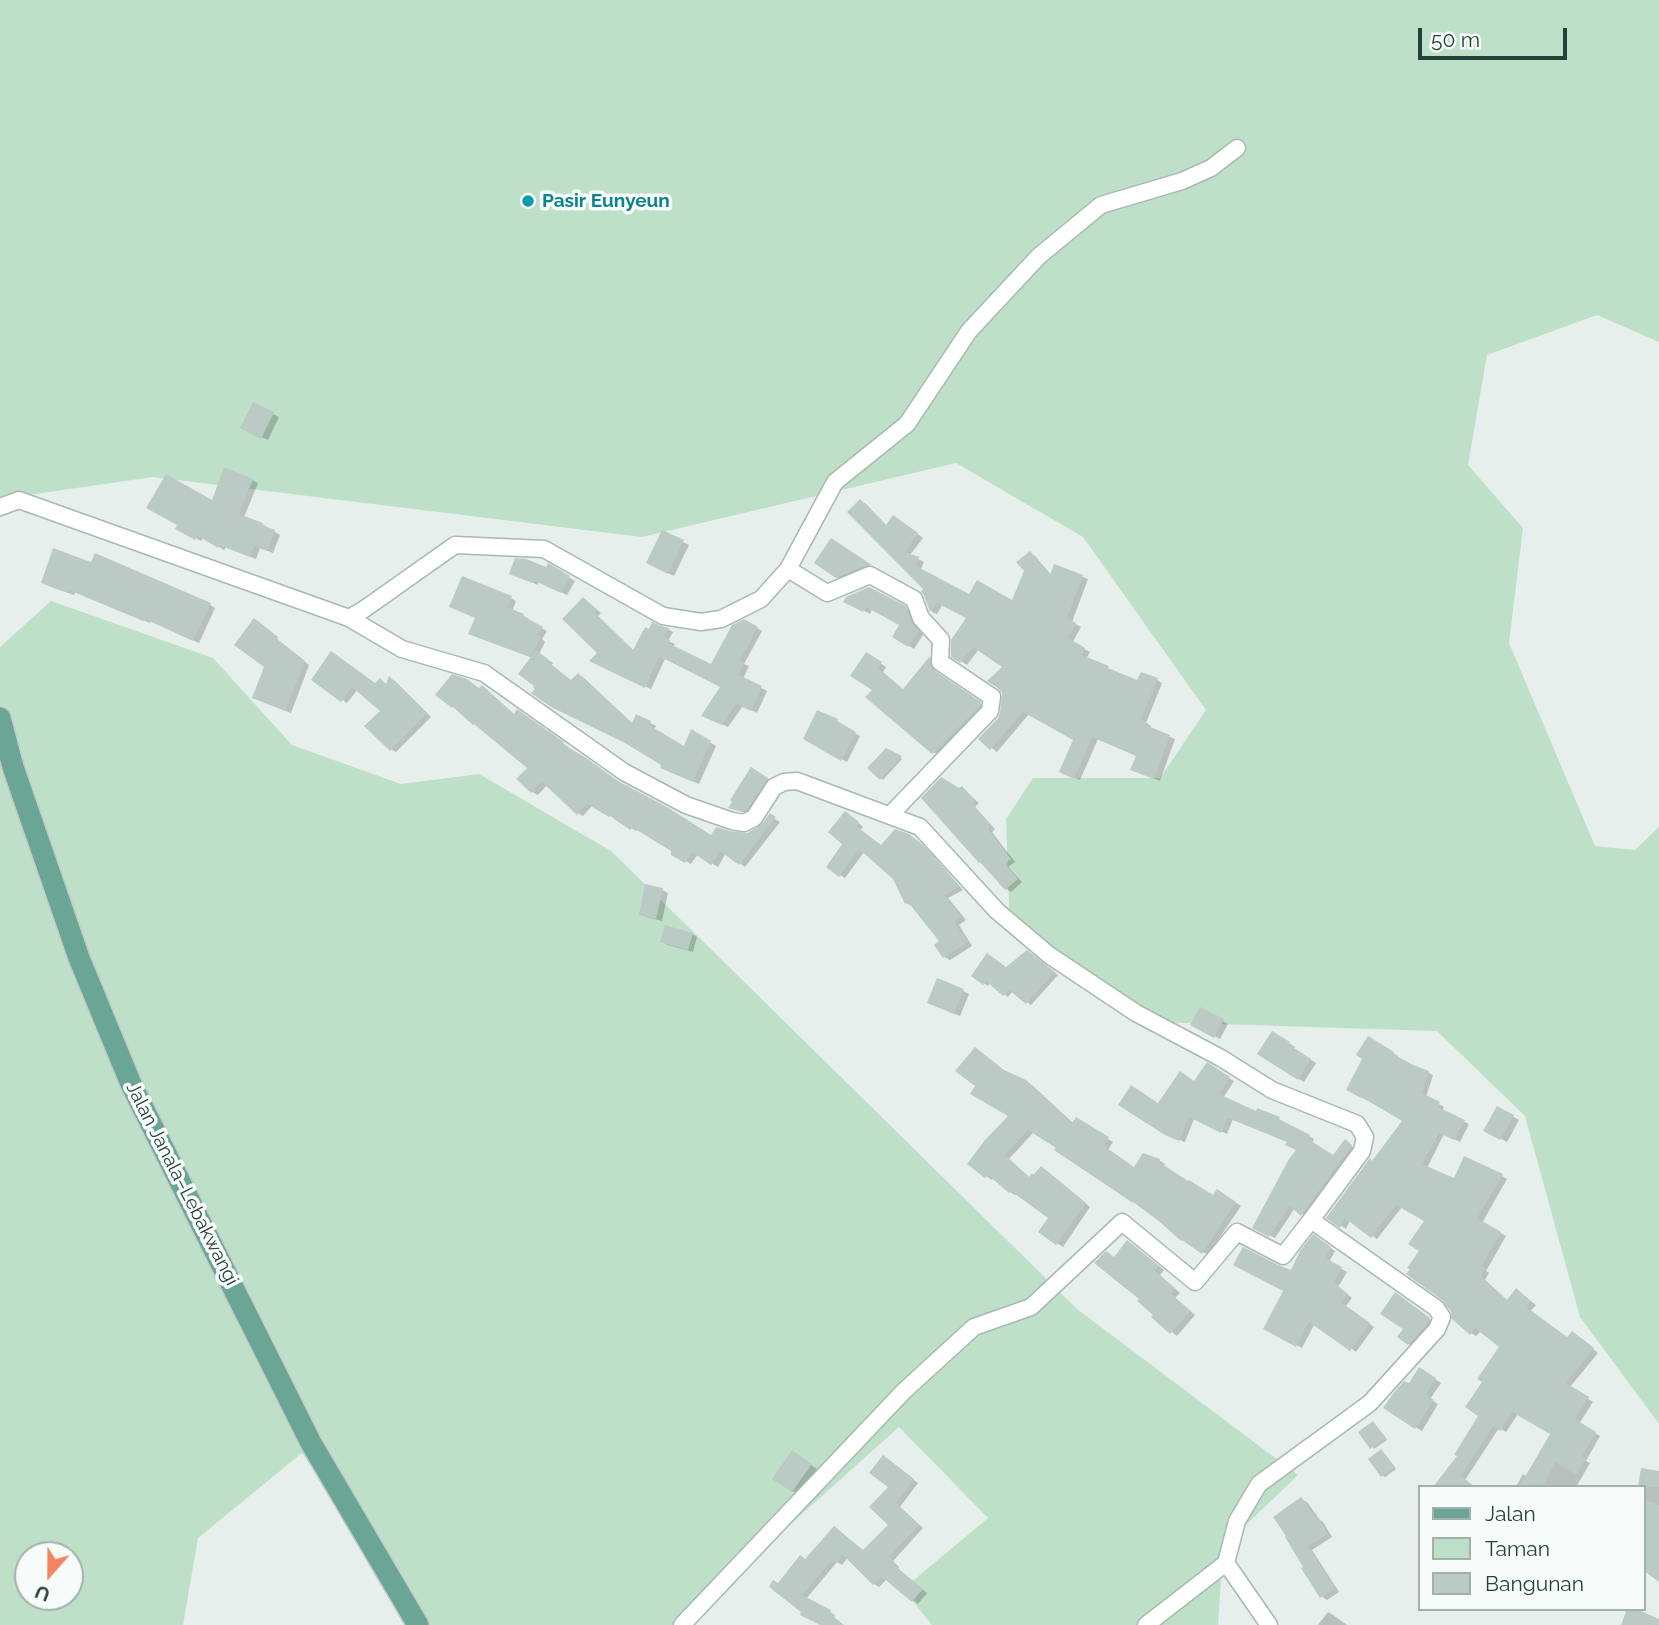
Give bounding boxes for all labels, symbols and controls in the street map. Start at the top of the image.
scale bar [1421,14,1570,58]
text: 50 m [1431,27,1480,52]
place label: Pasir Eunyeun [542,190,670,212]
marker: Pasir Eunyeun [520,193,536,209]
street label: Jalan Janala–Lebakwangi [121,1079,243,1289]
legend [1418,1485,1645,1611]
text: Jalan [1485,1501,1536,1526]
text: Taman [1485,1536,1550,1561]
north arrow [14,1541,84,1611]
text: Bangunan [1485,1571,1584,1596]
text: U [32,1581,53,1607]

